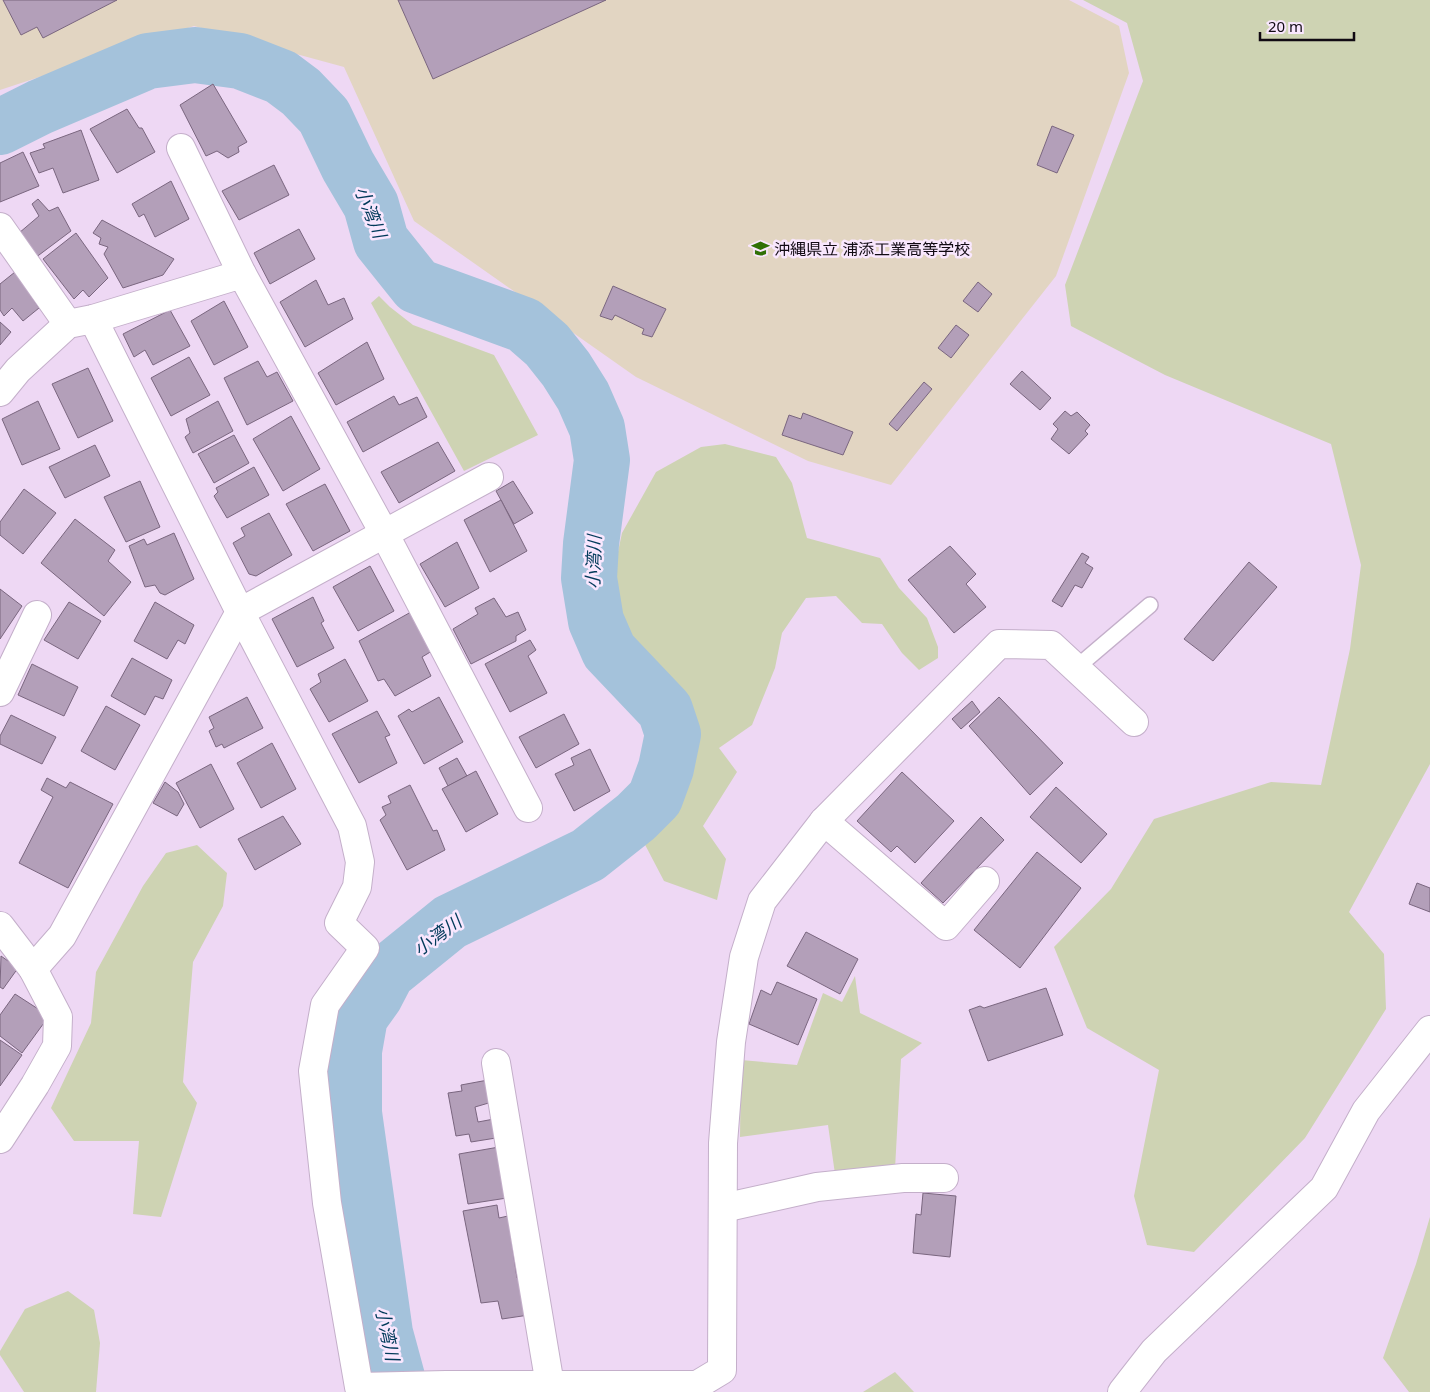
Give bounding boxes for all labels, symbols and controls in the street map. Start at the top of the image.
scale bar [1260,10,1354,42]
text: 20 m [1268,16,1303,36]
water label: 小湾川 [350,182,393,243]
place label: 沖縄県立 浦添工業高等学校 [774,238,970,260]
school or university icon: 沖縄県立 浦添工業高等学校 [750,239,770,259]
water label: 小湾川 [580,533,606,589]
water label: 小湾川 [408,908,468,961]
water label: 小湾川 [371,1305,406,1365]

